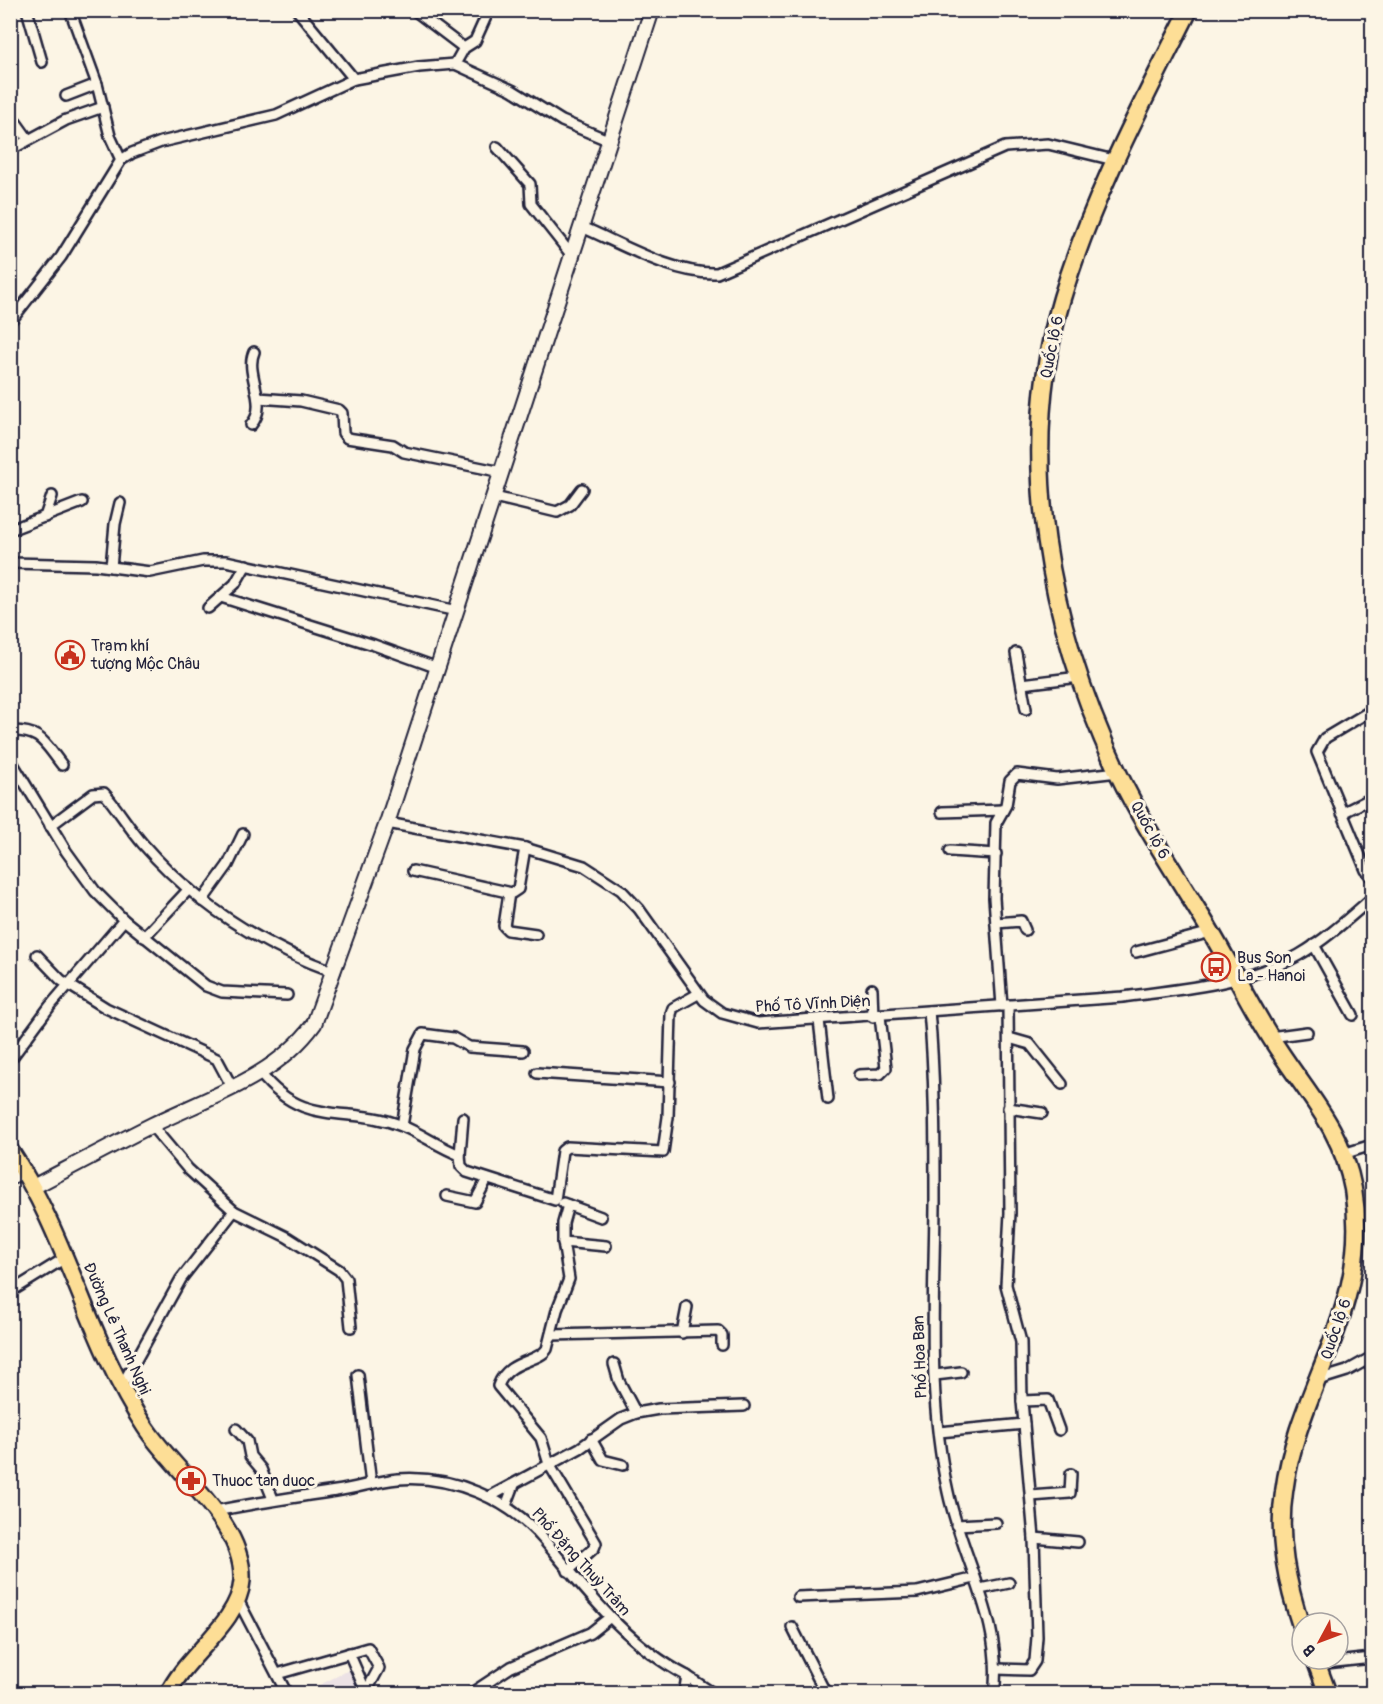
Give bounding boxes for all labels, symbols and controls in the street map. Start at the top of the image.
street label: Quốc lộ 6 [1036,314,1068,380]
place label: Trạm khí tượng Mộc Châu [90,636,200,674]
public building icon: Trạm khí tượng Mộc Châu [54,639,86,671]
street label: Quốc lộ 6 [1126,797,1174,863]
place label: Bus Son La - Hanoi [1237,948,1305,986]
bus stop icon: Bus Son La - Hanoi [1200,951,1232,983]
street label: Phố Tô Vĩnh Diện [755,991,871,1017]
street label: Đường Lê Thanh Nghị [79,1259,155,1399]
street label: Quốc lộ 6 [1316,1296,1356,1362]
street label: Phố Hoa Ban [909,1315,931,1399]
pharmacy icon: Thuoc tan duoc [175,1465,207,1497]
place label: Thuoc tan duoc [212,1471,315,1491]
street label: Phố Đặng Thuỳ Trâm [527,1504,635,1620]
north arrow [1290,1611,1350,1671]
text: B [1299,1640,1320,1660]

